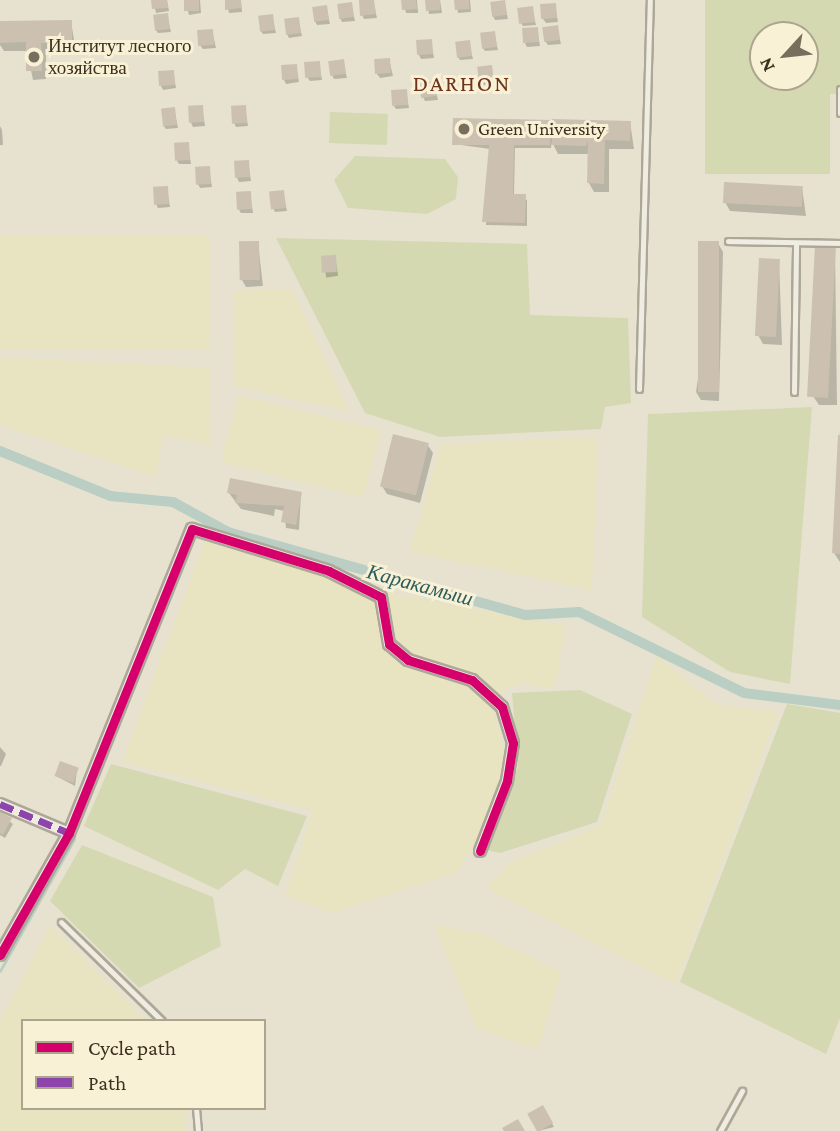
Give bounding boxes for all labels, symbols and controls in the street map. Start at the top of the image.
north arrow [749,21,819,91]
place label: Институт лесного хозяйства [48,35,192,79]
marker: Институт лесного хозяйства [26,49,42,65]
text: N [754,54,779,75]
district label: DARHON [413,69,511,97]
place label: Green University [478,118,605,140]
marker: Green University [456,121,472,137]
water label: Каракамыш [364,559,476,611]
legend [21,1019,266,1110]
text: Cycle path [88,1036,176,1060]
text: Path [88,1071,126,1095]

